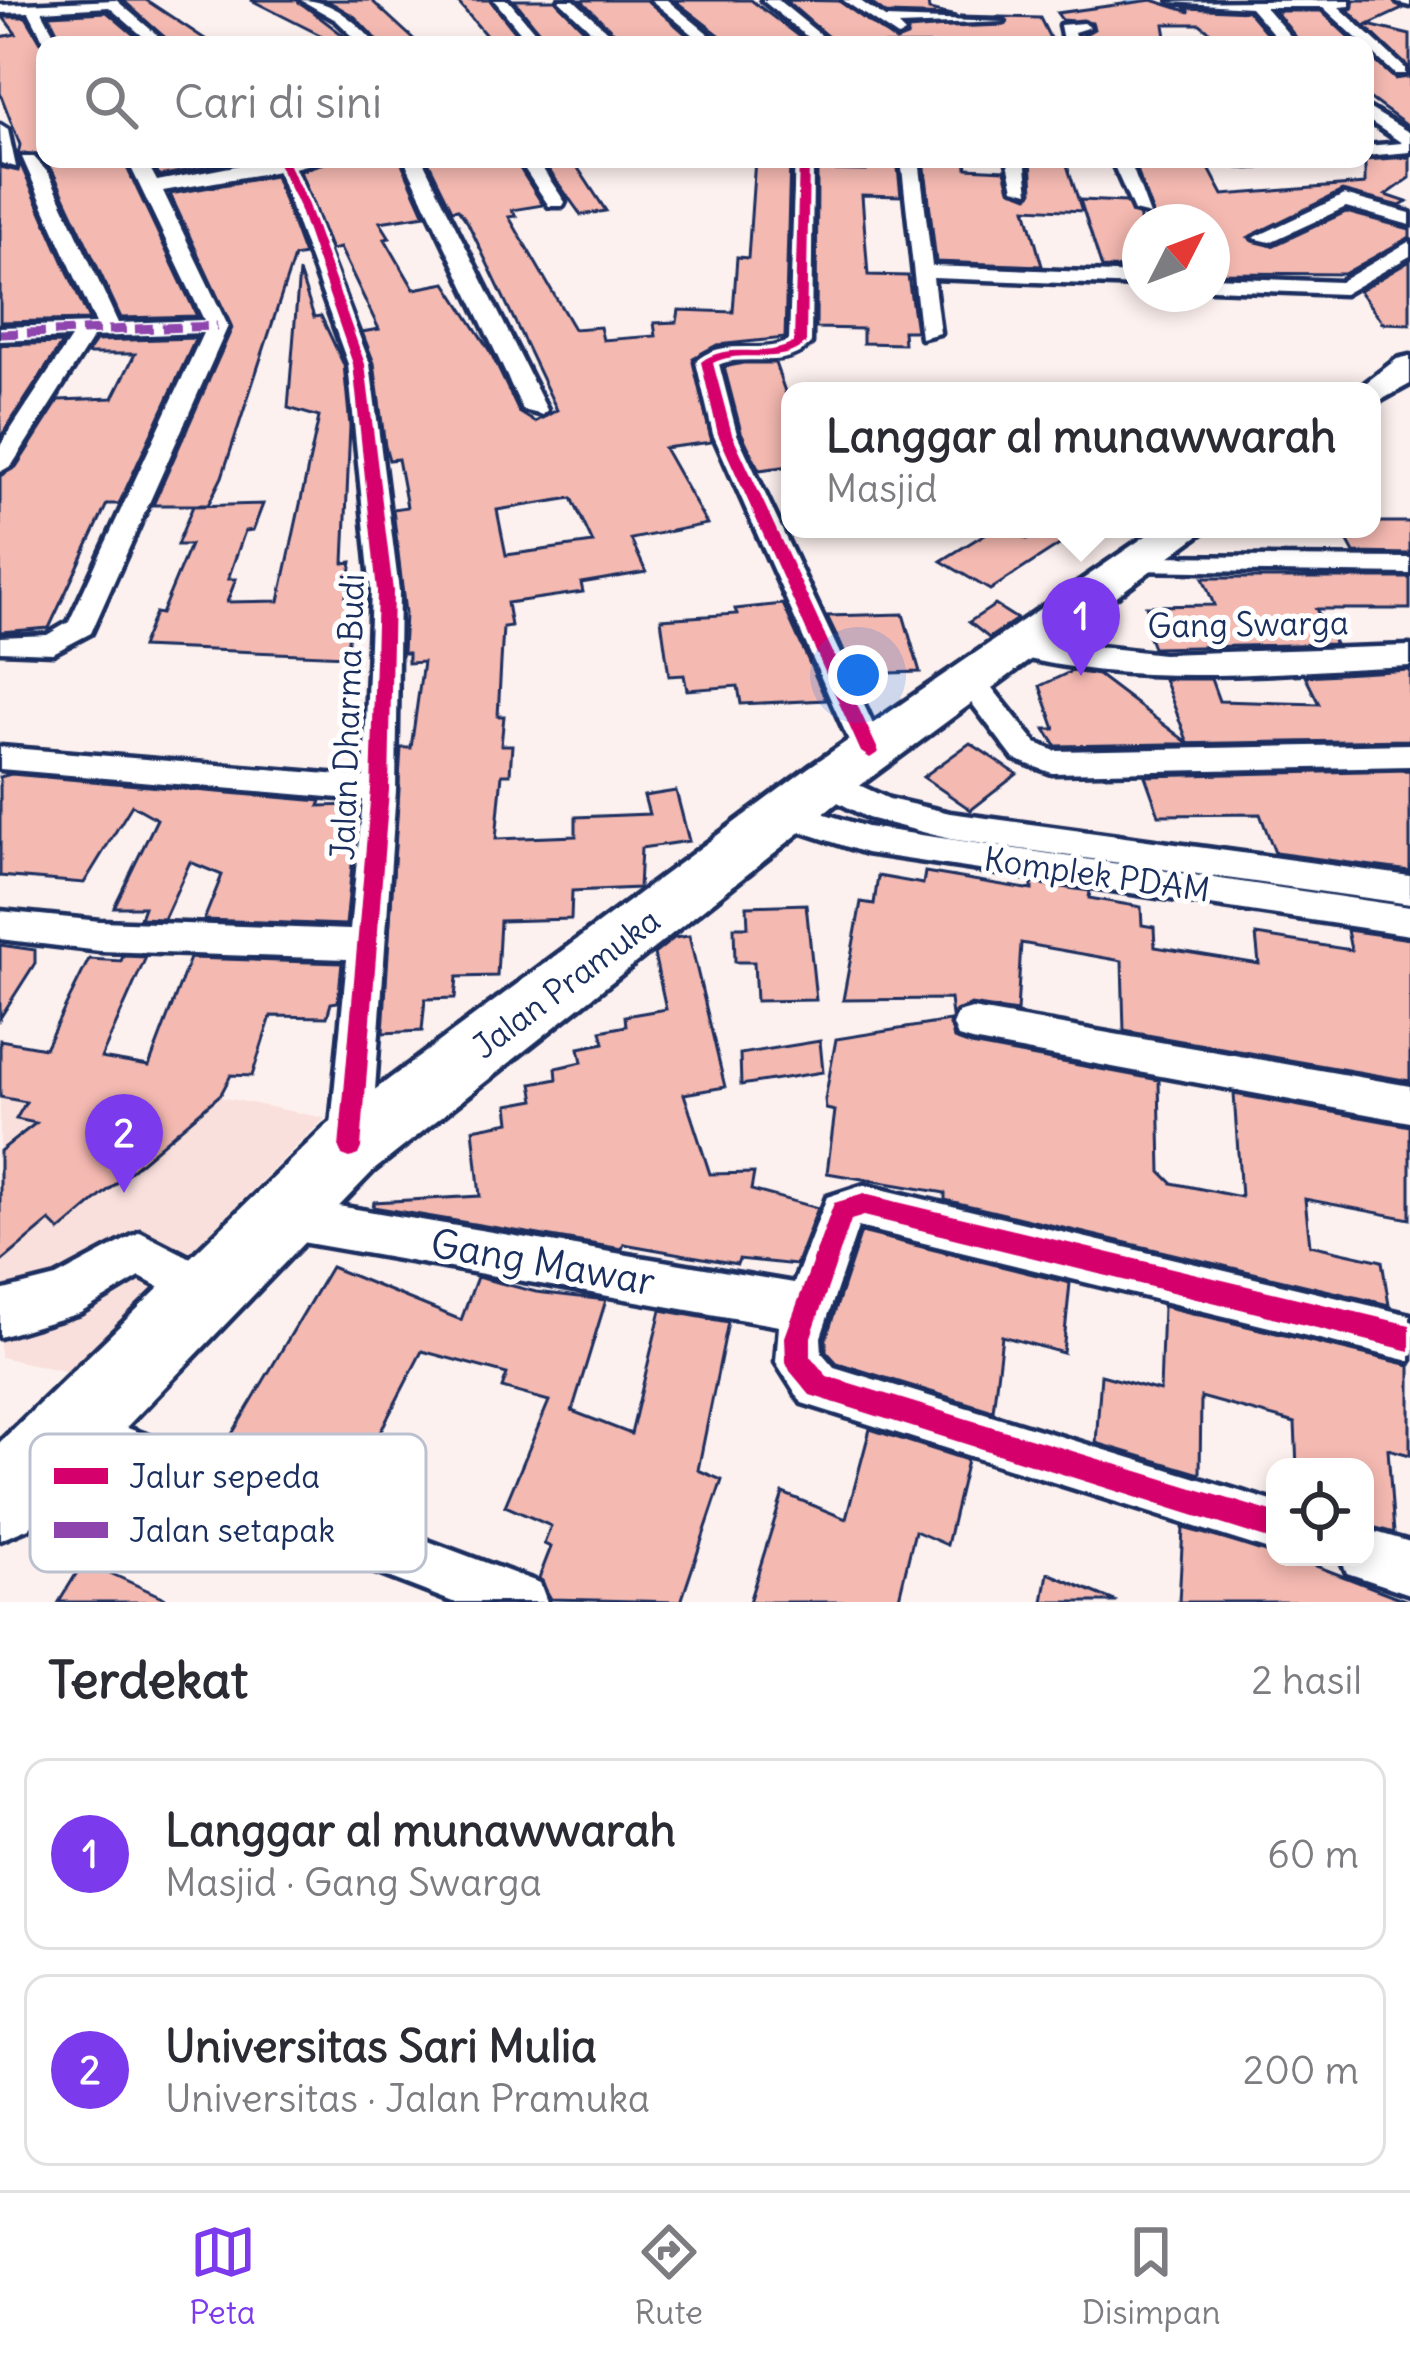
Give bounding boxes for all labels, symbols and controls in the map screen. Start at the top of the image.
search box [36,36,1374,168]
icon: search [78,69,144,135]
text: Cari di sini [174,74,382,130]
north arrow [1122,204,1230,312]
popup [781,382,1381,538]
text: Langgar al munawwarah [826,408,1336,464]
text: Masjid [826,464,937,513]
street label: Jalan Dharma Budi [321,573,373,861]
pin: 1 [1042,577,1120,676]
street label: Gang Swarga [1147,601,1349,647]
your location [828,645,888,705]
street label: Komplek PDAM [981,837,1213,911]
street label: Jalan Pramuka [464,899,668,1067]
pin: 2 [85,1094,163,1193]
street label: Gang Mawar [427,1219,659,1306]
legend [30,1434,426,1572]
text: Jalur sepeda [129,1455,320,1497]
map controls [1266,1458,1374,1566]
button: locate [1266,1458,1374,1566]
text: Jalan setapak [129,1509,335,1551]
text: Terdekat [48,1648,248,1712]
text: 2 hasil [1251,1656,1362,1705]
text: Langgar al munawwarah [165,1802,676,1858]
text: 1 [82,1830,98,1879]
text: 60 m [1267,1830,1359,1879]
text: Masjid · Gang Swarga [165,1858,542,1907]
text: Universitas Sari Mulia [165,2018,597,2074]
text: 2 [79,2046,101,2095]
text: 200 m [1243,2046,1359,2095]
text: Universitas · Jalan Pramuka [165,2074,650,2123]
tab: Peta [189,2219,256,2333]
tab: Rute [634,2219,703,2333]
tab: Disimpan [1082,2219,1221,2333]

